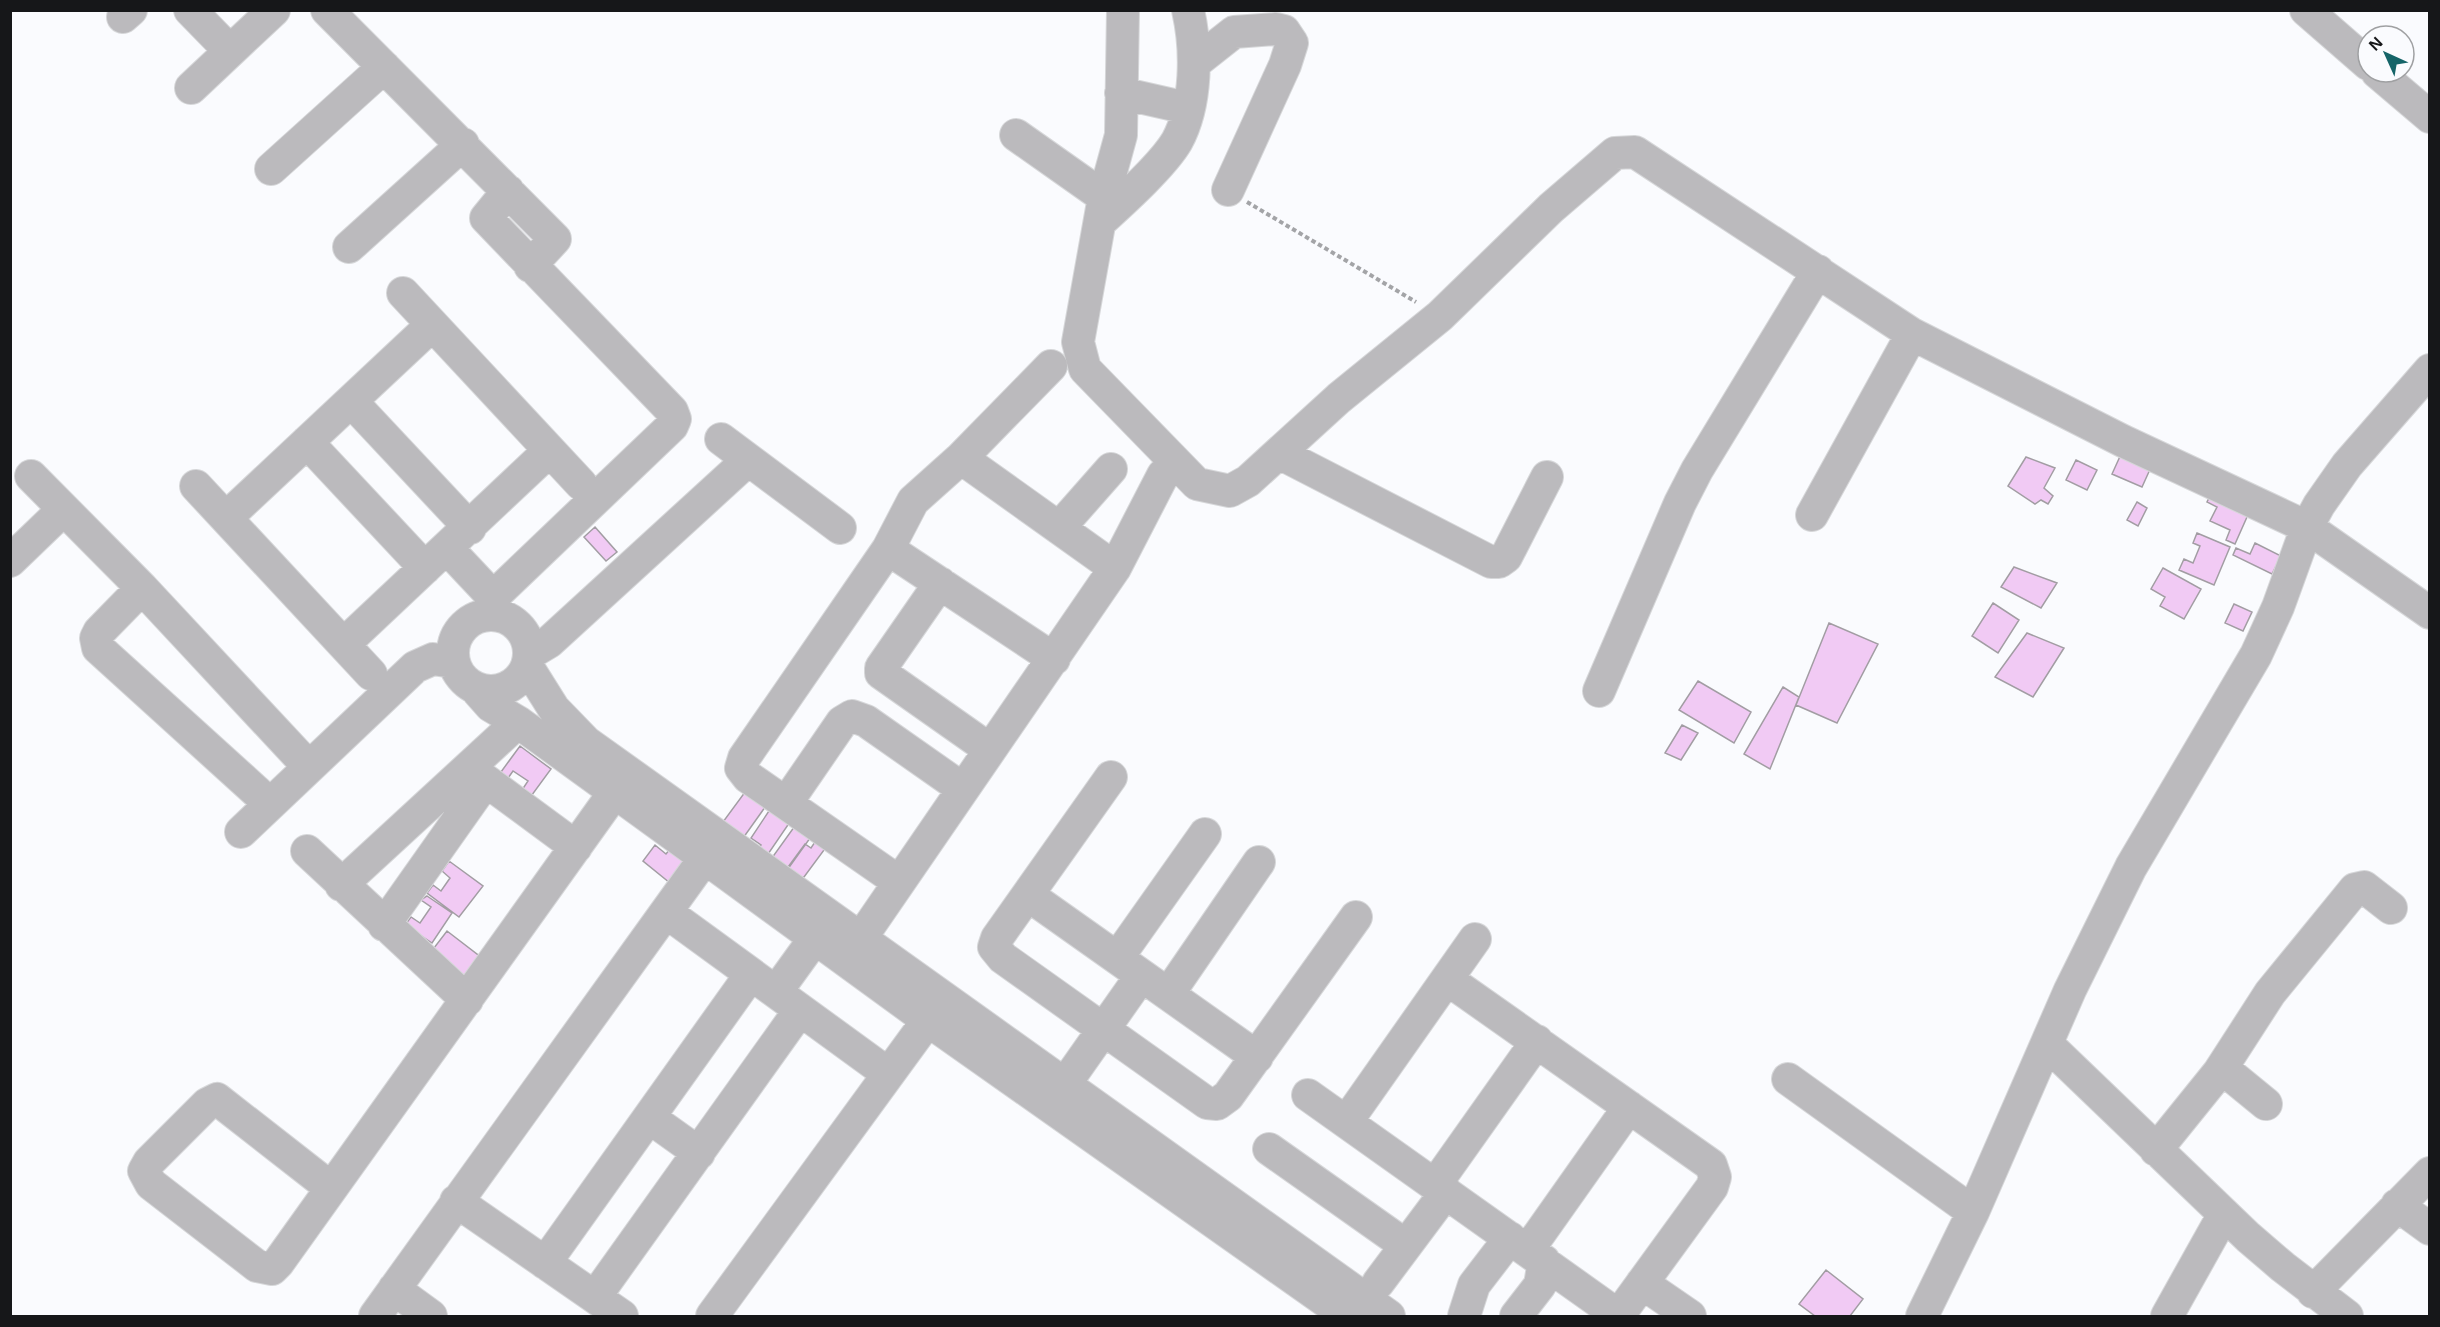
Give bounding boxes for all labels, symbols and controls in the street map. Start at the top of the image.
north arrow [2356,24,2416,84]
text: N [2366,34,2386,54]

